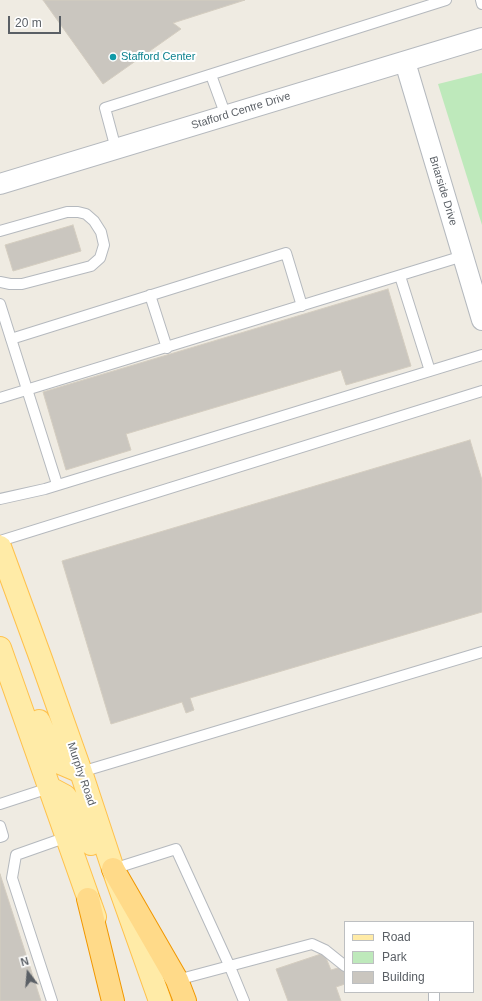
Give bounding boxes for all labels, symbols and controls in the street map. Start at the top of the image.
scale bar [10,8,63,34]
text: 20 m [15,16,42,30]
place label: Stafford Center [121,50,195,64]
marker: Stafford Center [108,52,118,62]
street label: Stafford Centre Drive [190,90,292,132]
street label: Briarside Drive [426,155,460,227]
street label: Murphy Road [64,741,98,807]
legend [344,921,474,993]
text: Road [382,930,411,944]
text: Park [382,950,407,964]
north arrow [8,953,48,993]
text: N [19,955,30,968]
text: Building [382,970,425,984]

